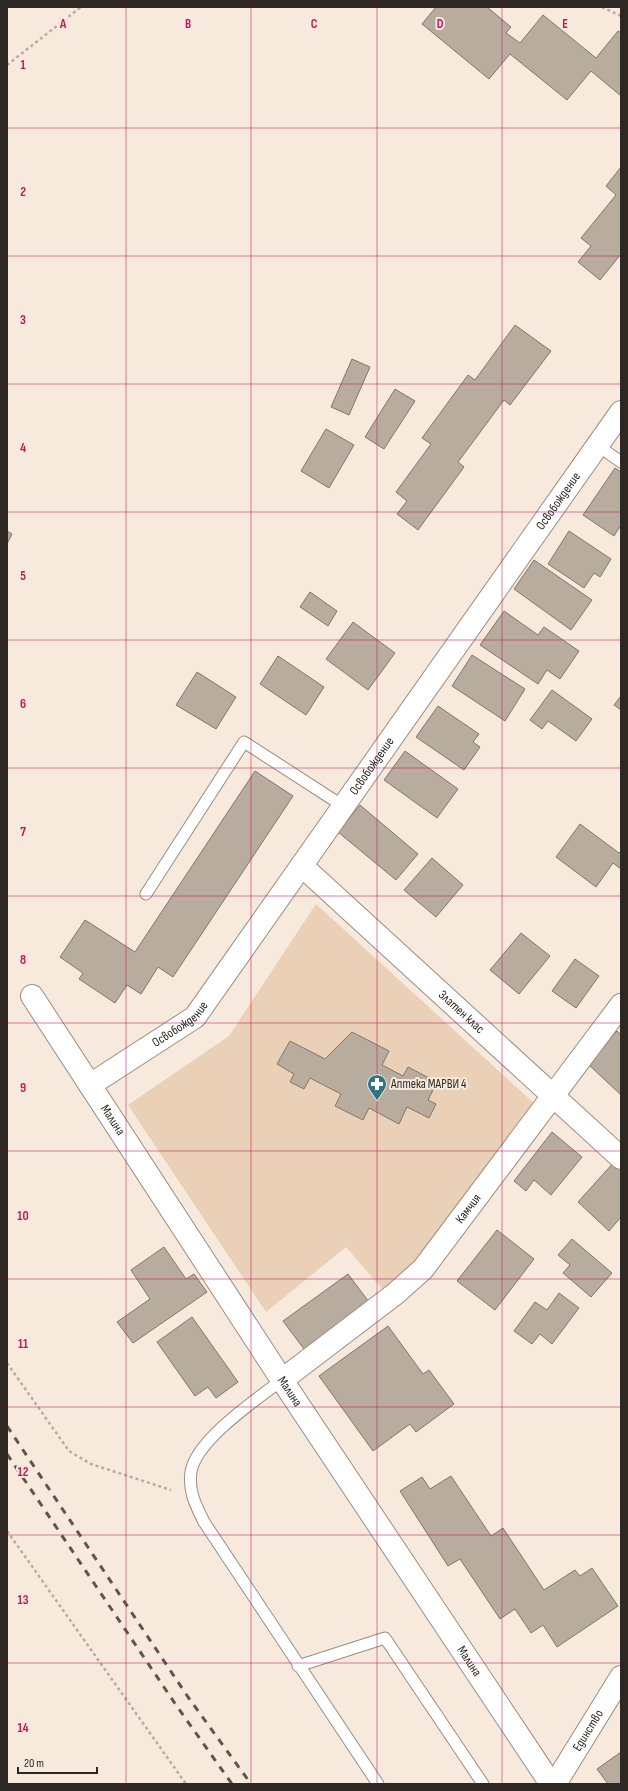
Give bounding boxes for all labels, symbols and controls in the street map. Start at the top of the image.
text: A [59,16,67,32]
text: B [185,16,191,32]
text: C [311,16,318,32]
text: D [437,16,444,32]
text: E [562,16,568,32]
text: 1 [20,57,26,73]
text: 2 [20,184,26,200]
text: 3 [20,312,26,328]
text: 4 [20,440,26,456]
street label: Освобождение [532,469,584,533]
text: 5 [20,568,26,584]
text: 6 [20,696,26,712]
street label: Освобождение [346,734,398,798]
text: 7 [20,824,26,840]
text: 8 [20,952,26,968]
street label: Златен клас [435,987,488,1037]
street label: Освобождение [149,998,212,1051]
pharmacy icon: Аптека МАРВИ 4 [366,1073,388,1101]
place label: Аптека МАРВИ 4 [390,1076,467,1092]
text: 9 [20,1080,26,1096]
street label: Малина [97,1102,128,1138]
street label: Камчия [452,1191,485,1227]
text: 10 [17,1208,29,1224]
text: 11 [18,1336,28,1352]
street label: Малина [274,1373,305,1410]
text: 12 [18,1464,29,1480]
text: 13 [18,1592,29,1608]
street label: Малина [453,1643,485,1679]
street label: Единство [569,1707,607,1754]
text: 14 [17,1720,29,1736]
scale bar [18,1749,97,1775]
text: 20 m [24,1756,44,1771]

